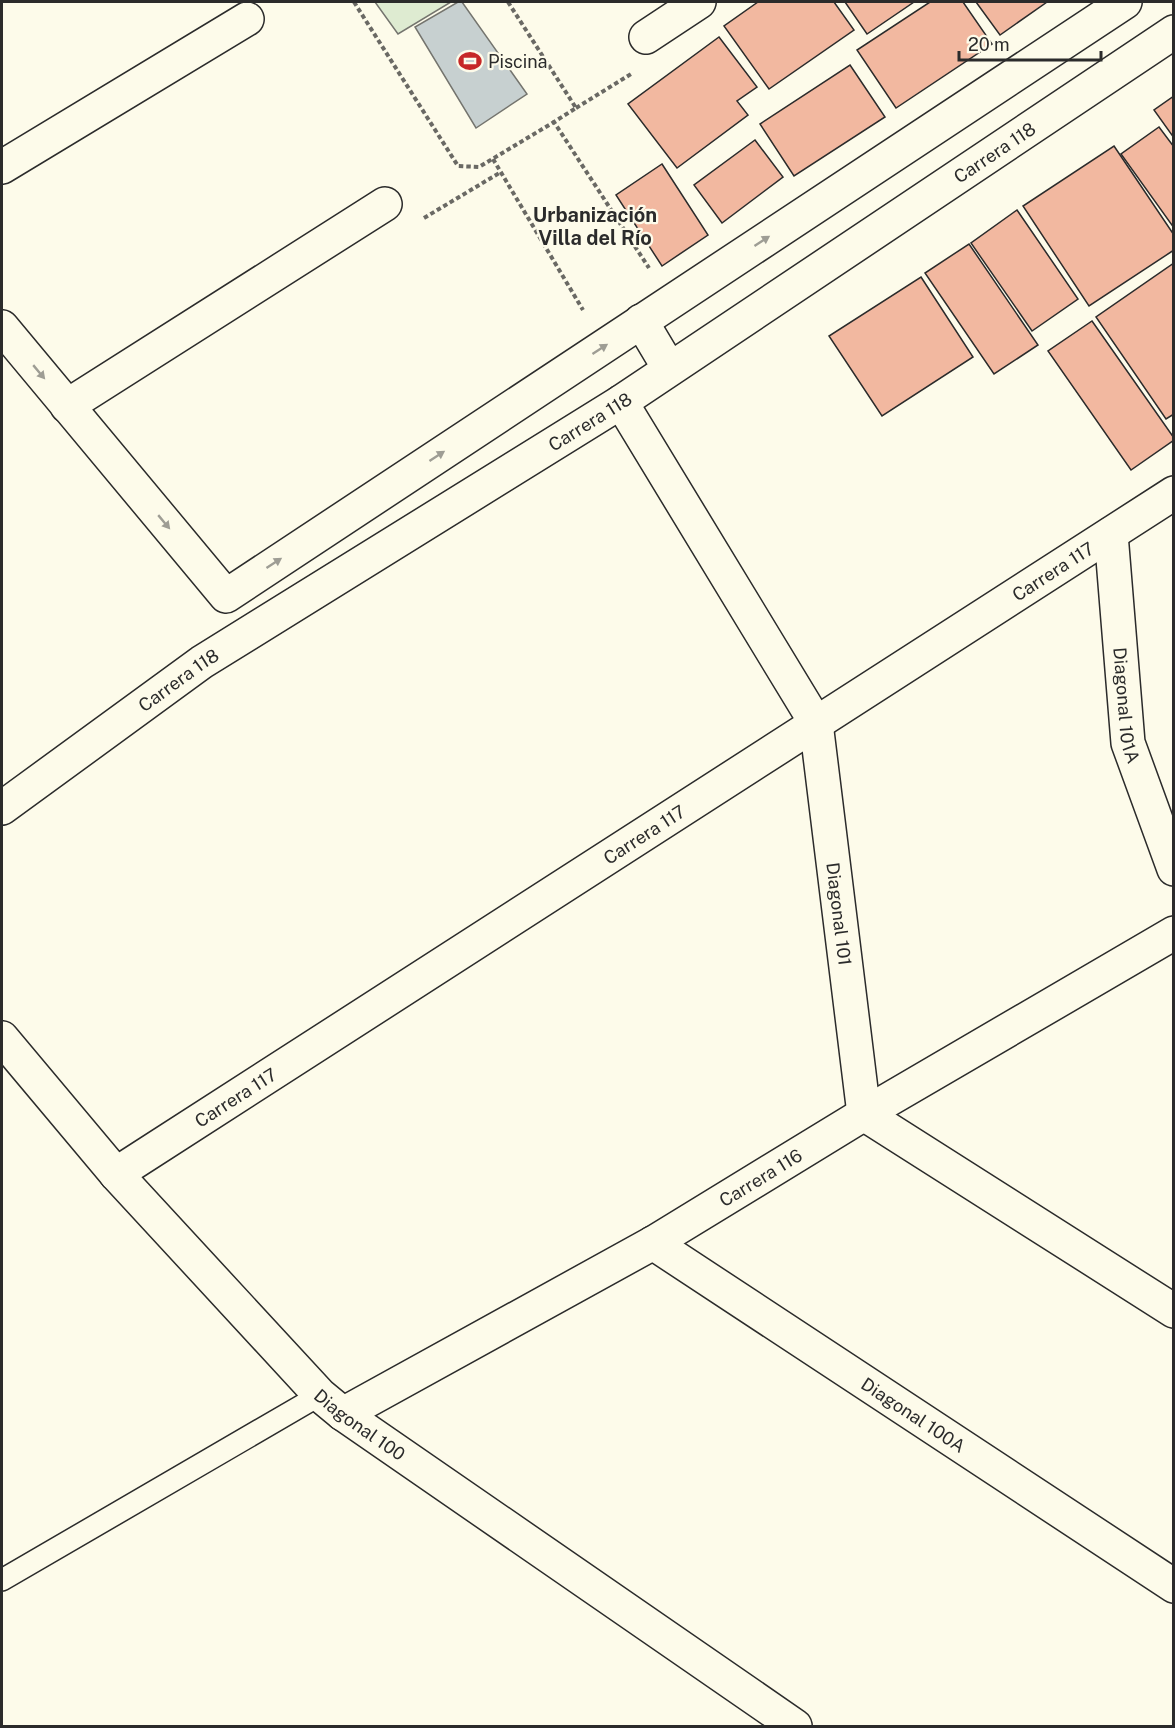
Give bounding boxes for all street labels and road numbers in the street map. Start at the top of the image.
street label: Carrera 118 [950,117,1039,187]
street label: Carrera 118 [544,388,635,455]
street label: Carrera 117 [1008,537,1097,605]
street label: Carrera 118 [134,644,222,716]
street label: Diagonal 101A [1110,646,1145,766]
street label: Carrera 117 [599,800,689,868]
street label: Diagonal 101 [823,861,856,967]
street label: Carrera 117 [191,1063,280,1131]
street label: Carrera 116 [715,1144,806,1211]
street label: Diagonal 100A [858,1373,970,1457]
street label: Diagonal 100 [310,1384,410,1464]

